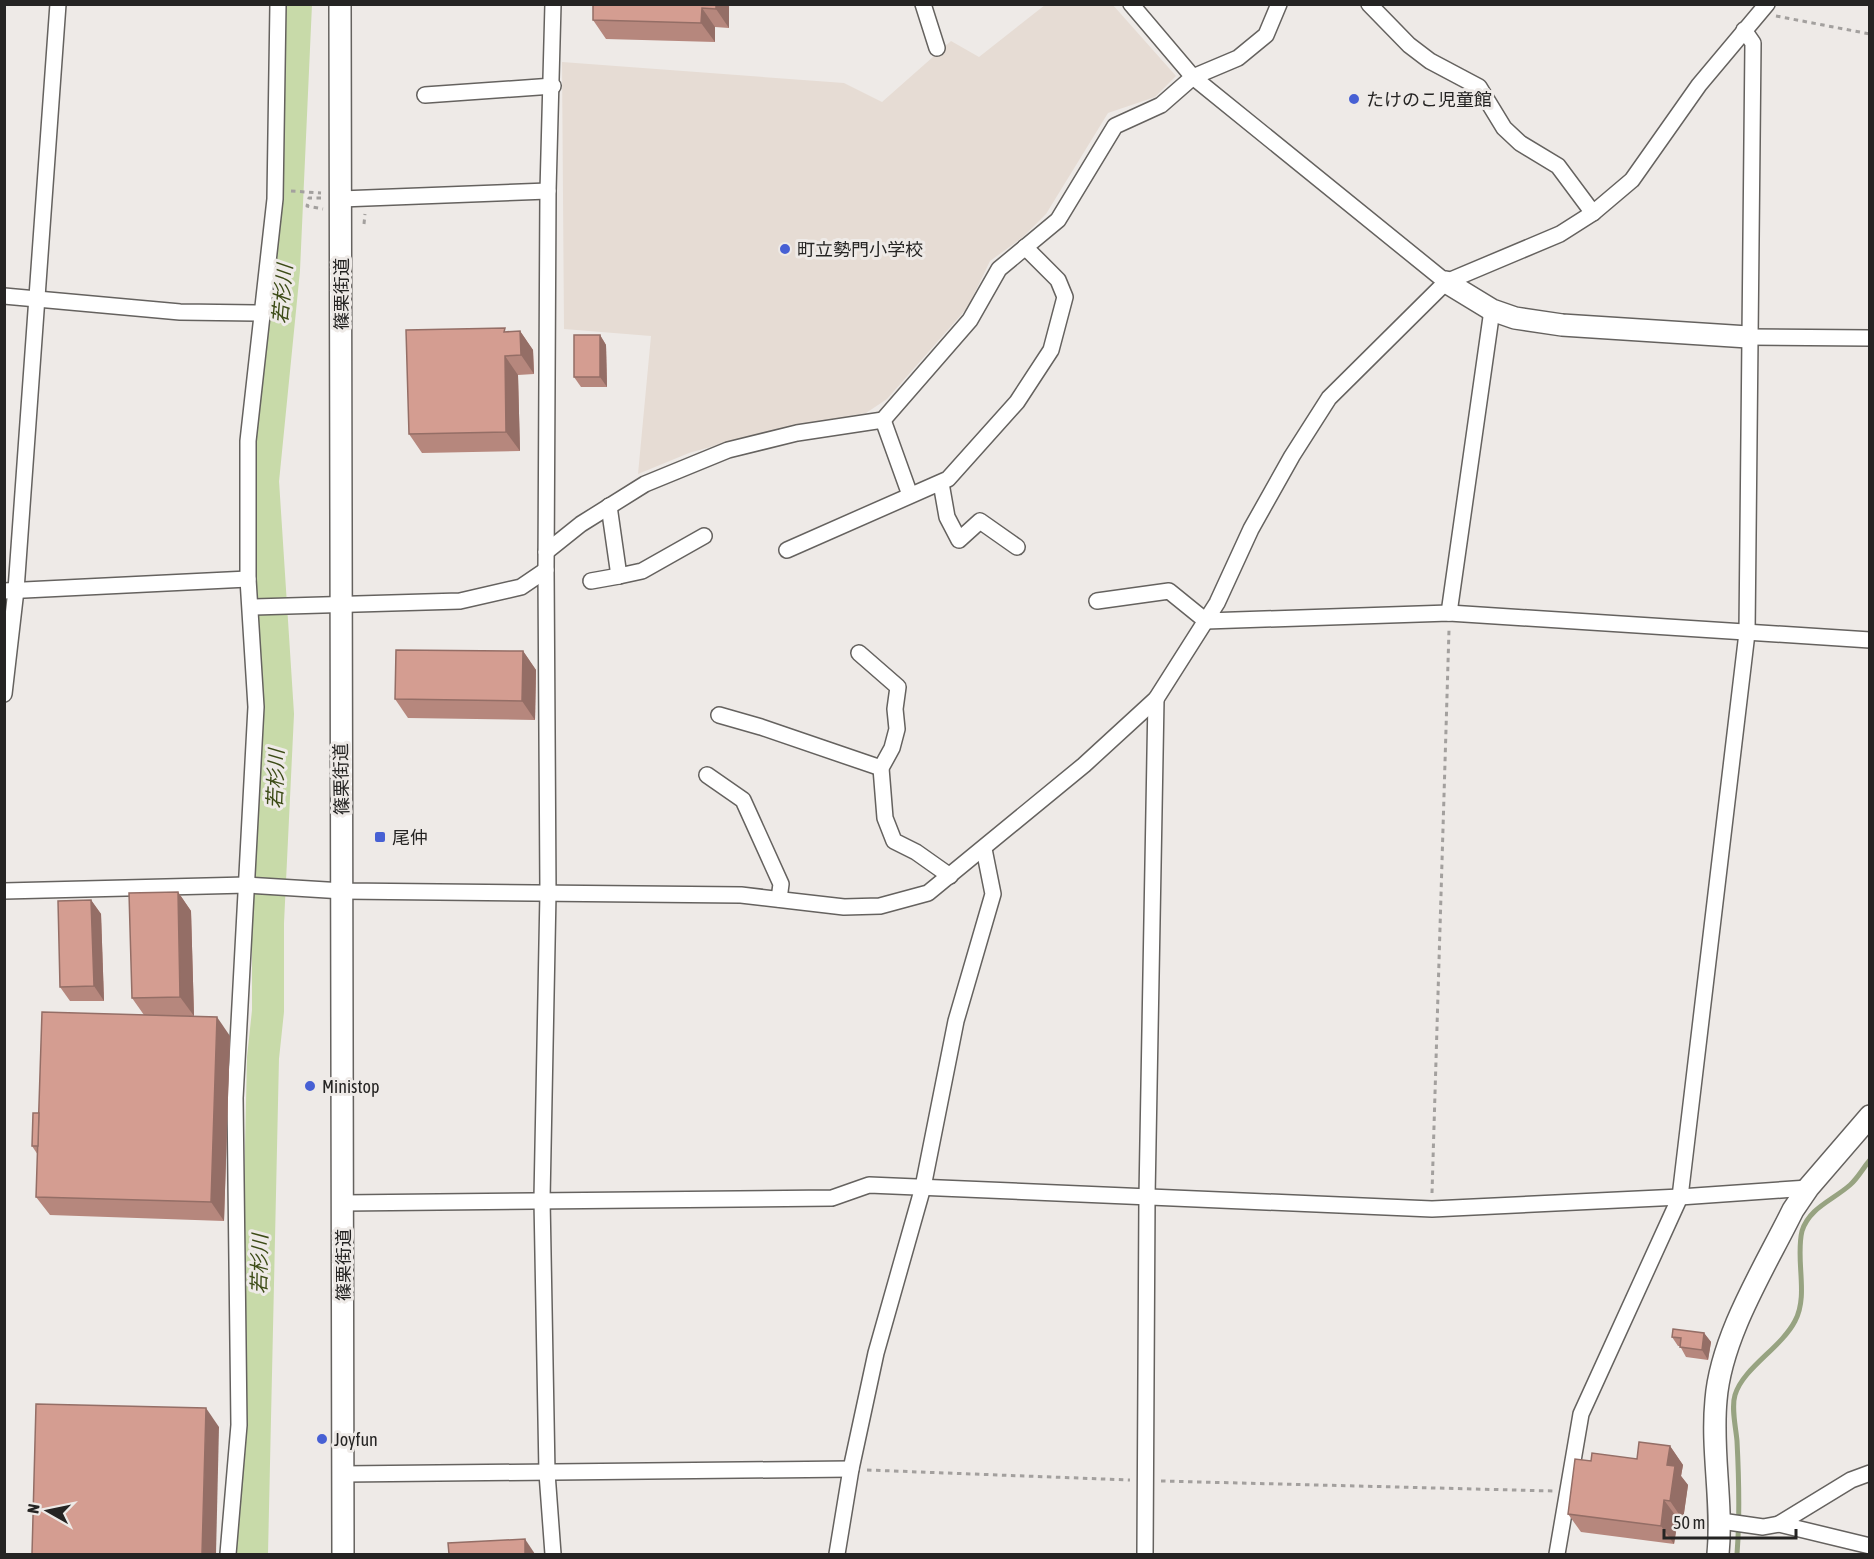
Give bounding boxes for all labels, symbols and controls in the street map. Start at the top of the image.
place label: たけのこ児童館 [1366,89,1492,110]
marker: たけのこ児童館 [1347,92,1361,106]
place label: 町立勢門小学校 [797,239,923,260]
marker: 町立勢門小学校 [778,242,792,256]
street label: 篠栗街道 [331,258,352,330]
water label: 若杉川 [268,261,296,325]
street label: 篠栗街道 [330,743,352,815]
water label: 若杉川 [262,747,288,809]
place label: 尾仲 [392,827,428,848]
marker: 尾仲 [373,830,387,844]
place label: Ministop [322,1076,379,1097]
marker: Ministop [303,1079,317,1093]
street label: 篠栗街道 [333,1229,354,1301]
water label: 若杉川 [247,1232,271,1294]
place label: Joyfun [334,1429,378,1450]
marker: Joyfun [315,1432,329,1446]
north arrow [18,1481,78,1541]
scale bar [1664,1502,1796,1540]
text: N [24,1503,43,1515]
text: 50 m [1673,1512,1705,1533]

